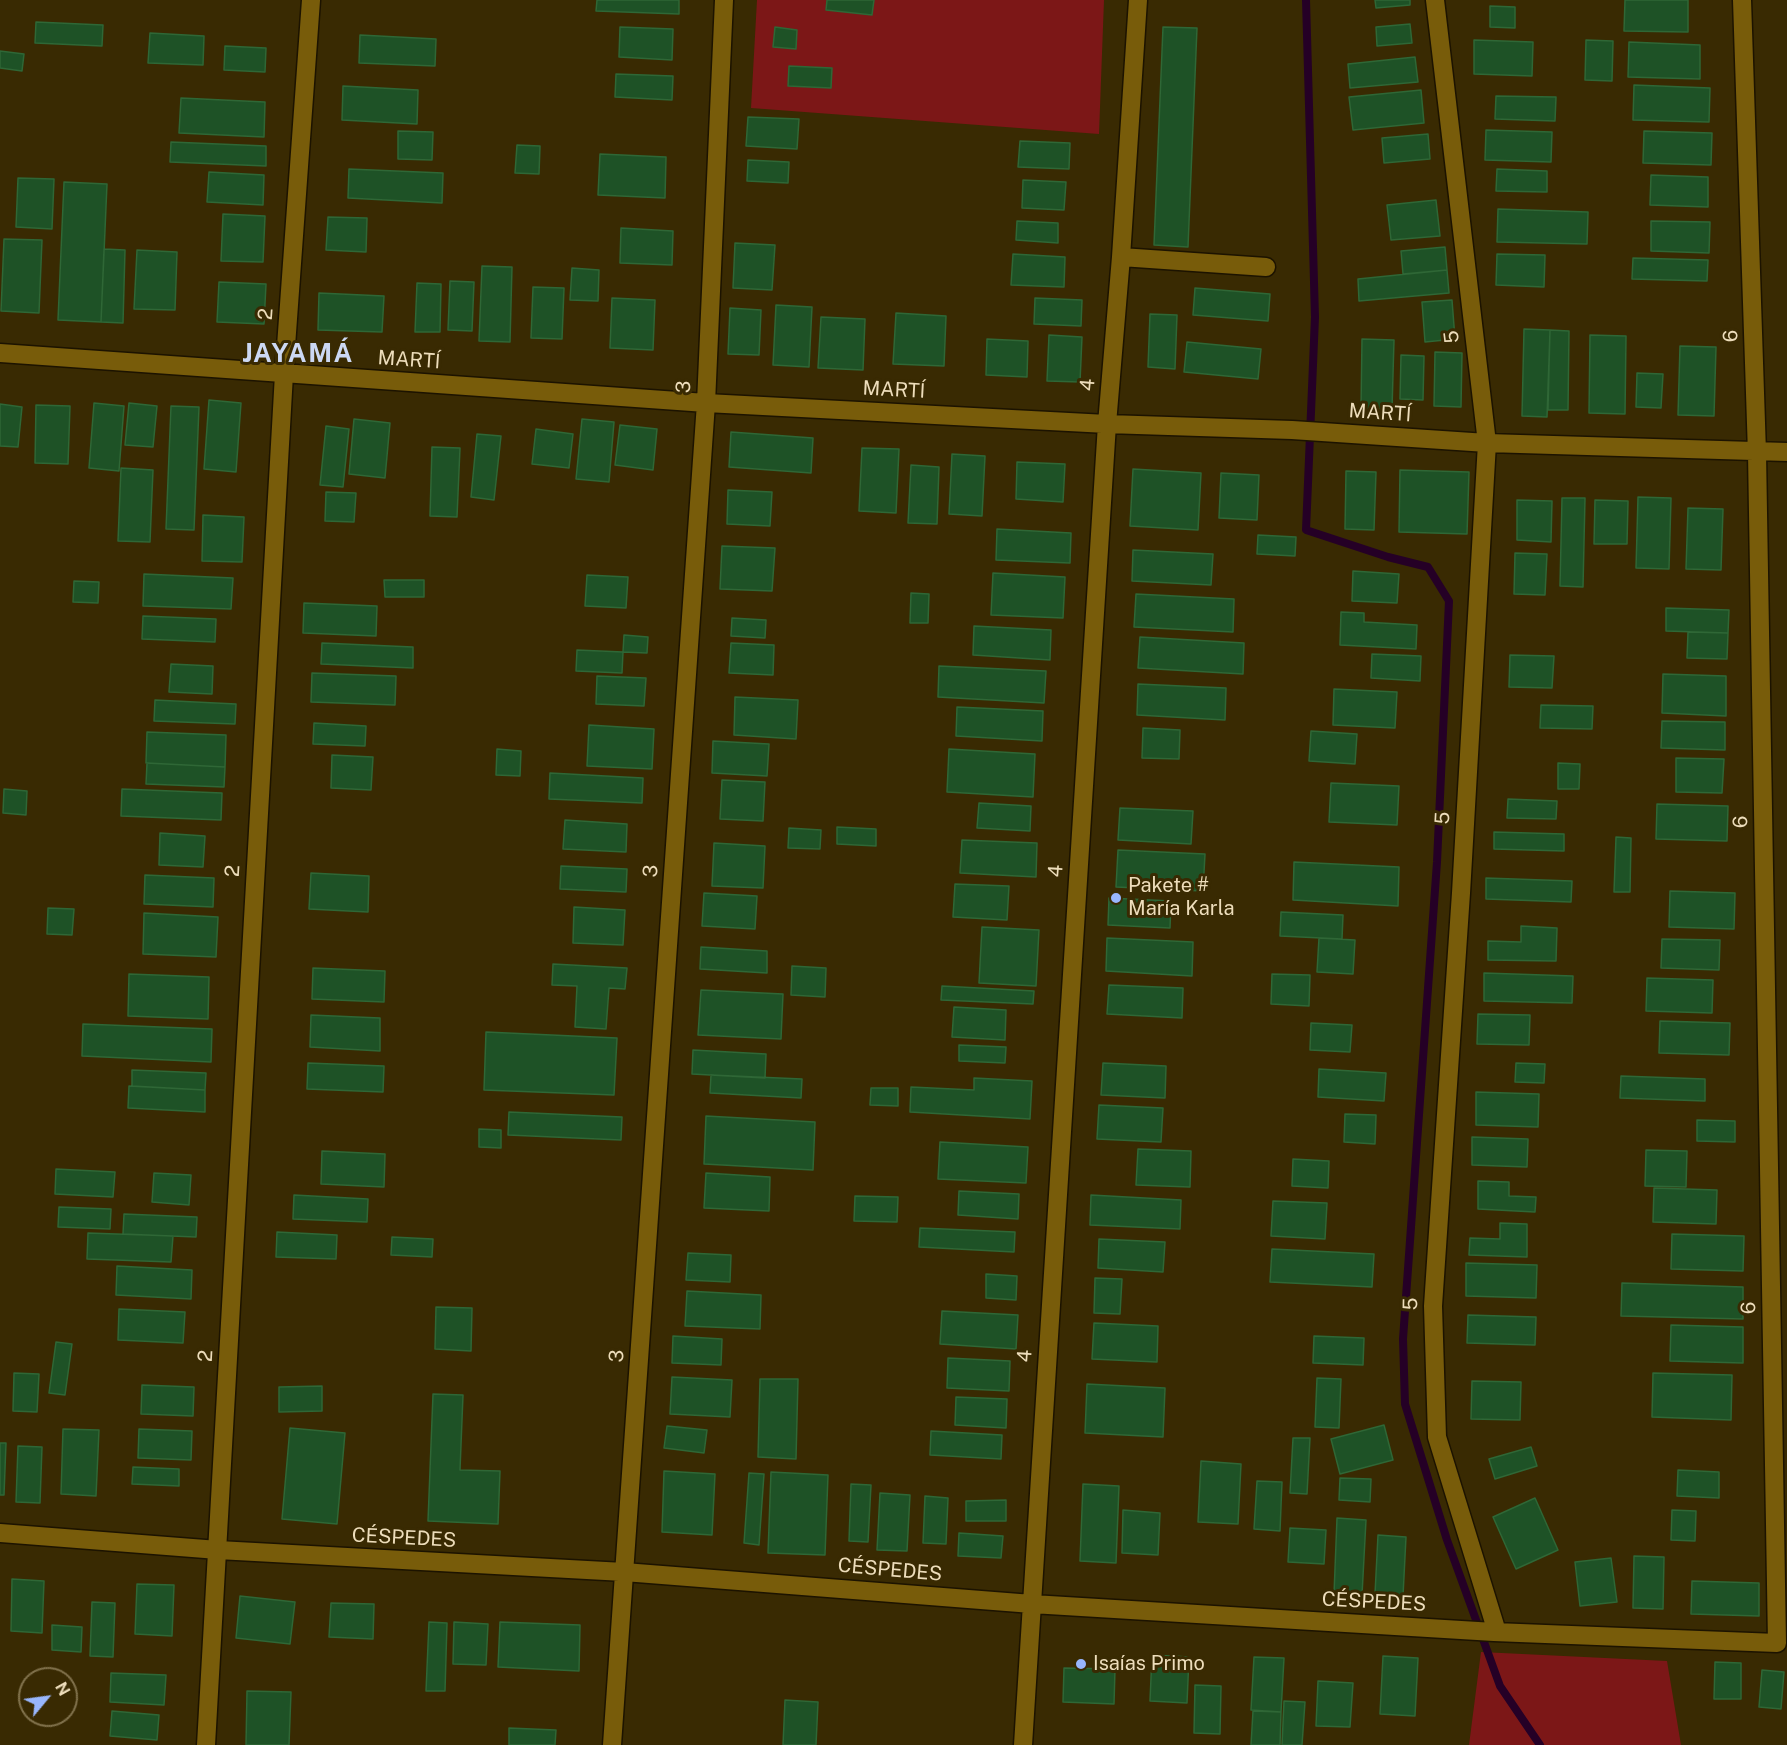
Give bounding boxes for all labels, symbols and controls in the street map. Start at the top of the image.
street label: 2 [254,307,278,321]
street label: 5 [1439,329,1465,345]
street label: 6 [1719,329,1743,343]
district label: JAYAMÁ [242,338,354,370]
street label: MARTÍ [377,346,441,374]
street label: MARTÍ [862,376,926,404]
street label: 4 [1075,378,1101,392]
street label: 3 [672,380,696,394]
street label: MARTÍ [1348,399,1412,427]
street label: 5 [1431,811,1455,825]
street label: 6 [1729,816,1753,828]
street label: 2 [221,864,245,878]
street label: 3 [639,864,663,878]
street label: 4 [1044,864,1068,878]
place label: Pakete # María Karla [1128,874,1235,921]
marker: Pakete # María Karla [1109,891,1123,905]
street label: 5 [1399,1297,1423,1311]
street label: 6 [1737,1302,1761,1314]
street label: 2 [194,1349,218,1363]
street label: 3 [605,1349,629,1363]
street label: 4 [1013,1349,1037,1363]
street label: CÉSPEDES [351,1523,457,1553]
street label: CÉSPEDES [837,1553,943,1587]
street label: CÉSPEDES [1321,1587,1427,1617]
place label: Isaías Primo [1093,1652,1205,1676]
marker: Isaías Primo [1074,1657,1088,1671]
north arrow [18,1667,78,1727]
text: N [51,1679,74,1699]

